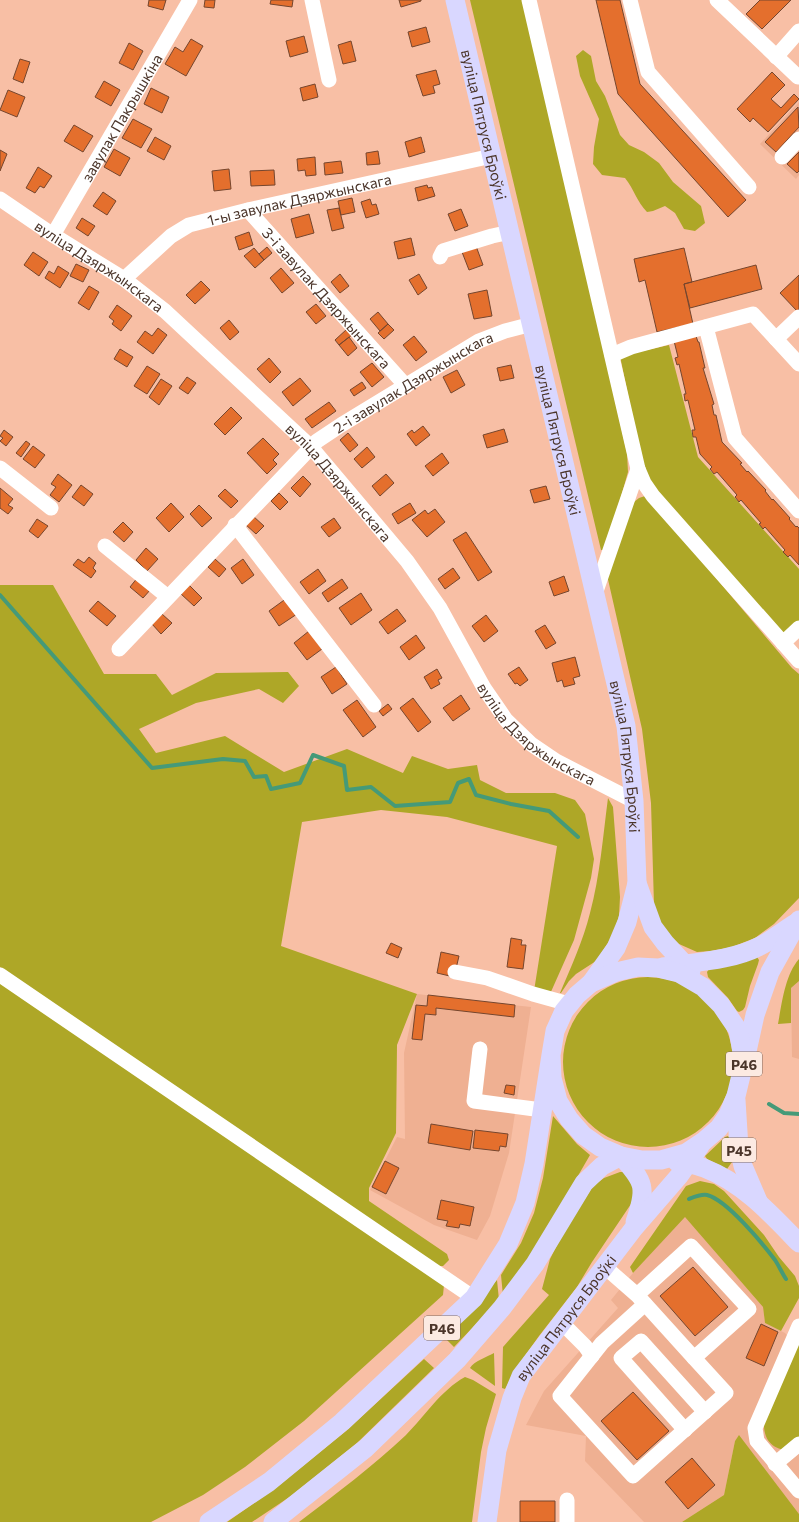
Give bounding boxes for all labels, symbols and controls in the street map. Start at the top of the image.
street label: вуліца Пятруся Броўкі [458,48,511,202]
street label: завулак Пакрышкіна [77,50,166,185]
street label: 1-ы завулак Дзяржынскага [205,170,393,229]
street label: вуліца Дзяржынскага [32,216,167,316]
street label: 3-і завулак Дзяржынскага [259,224,395,372]
street label: 2-і завулак Дзяржынскага [330,328,495,437]
street label: вуліца Пятруся Броўкі [532,363,585,517]
street label: вуліца Дзяржынскага [282,419,396,545]
street label: вуліца Пятруся Броўкі [606,678,644,833]
street label: вуліца Дзяржынскага [474,680,598,789]
road number: Р46 [726,1052,762,1076]
road number: Р45 [722,1138,756,1162]
street label: вуліца Пятруся Броўкі [512,1251,619,1384]
road number: Р46 [424,1316,460,1340]

